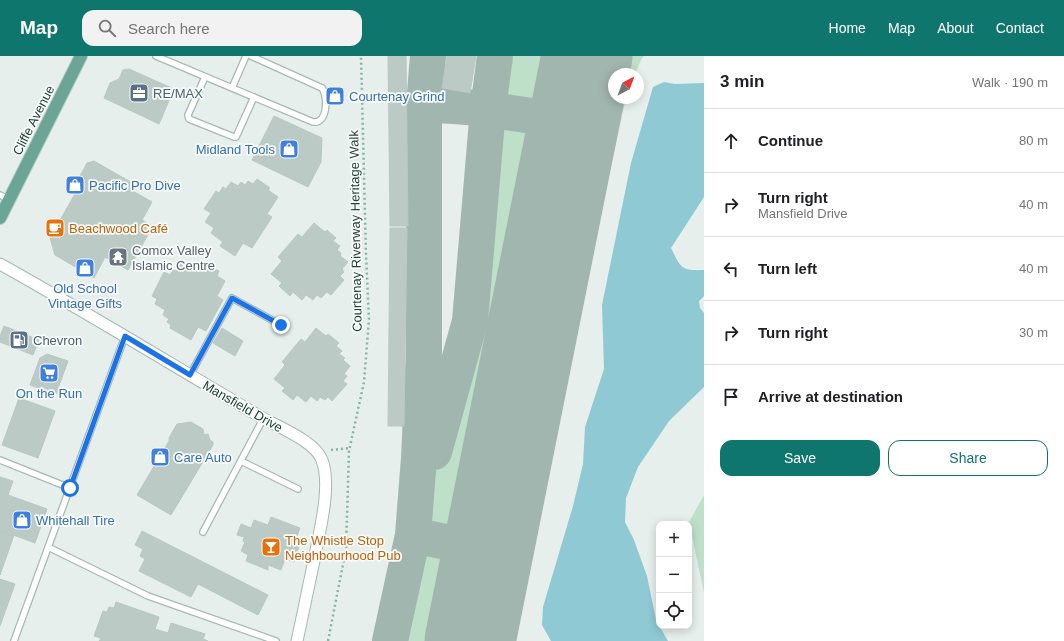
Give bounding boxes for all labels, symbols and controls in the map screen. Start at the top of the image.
search box [82,10,362,46]
text: Map [20,17,58,38]
icon: search [96,17,118,39]
text: Search here [128,20,210,37]
text: Home [829,20,866,36]
text: Map [888,20,915,36]
text: About [937,20,974,36]
text: Contact [996,20,1044,36]
north arrow [608,68,644,104]
text: 3 min [720,72,764,91]
text: Walk · 190 m [972,75,1048,90]
office icon: RE/MAX [128,82,150,104]
street label: Cliffe Avenue [9,83,57,158]
shop icon: Courtenay Grind [324,85,346,107]
place label: RE/MAX [153,86,203,101]
place label: Courtenay Grind [349,89,444,104]
street label: Courtenay Riverway Heritage Walk [346,129,365,332]
icon: ahead [720,130,742,152]
text: Continue [758,132,823,149]
text: 80 m [1019,133,1048,148]
shop icon: Midland Tools [278,138,300,160]
place label: Midland Tools [196,142,275,157]
shop icon: Pacific Pro Dive [64,174,86,196]
place label: Pacific Pro Dive [89,178,181,193]
text: Turn right [758,189,828,206]
icon: right [720,194,742,216]
text: 40 m [1019,197,1048,212]
text: Mansfield Drive [758,206,848,221]
cafe icon: Beachwood Café [44,217,66,239]
place label: Beachwood Café [69,221,168,236]
place label: Comox Valley Islamic Centre [132,243,215,273]
temple icon: Comox Valley Islamic Centre [107,246,129,268]
shop icon: Old School Vintage Gifts [74,257,96,279]
icon: left [720,258,742,280]
text: Turn left [758,260,817,277]
text: 40 m [1019,261,1048,276]
place label: Old School Vintage Gifts [48,281,123,311]
route end [272,316,290,334]
icon: right [720,322,742,344]
text: Turn right [758,324,828,341]
text: 30 m [1019,325,1048,340]
fuel station icon: Chevron [8,329,30,351]
place label: Chevron [33,333,82,348]
supermarket icon: On the Run [38,362,60,384]
street label: Mansfield Drive [200,378,285,435]
place label: On the Run [16,386,82,401]
icon: arrive [720,386,742,408]
text: Arrive at destination [758,388,903,405]
button: Save [720,440,880,476]
button: Share [888,440,1048,476]
shop icon: Care Auto [149,446,171,468]
place label: Care Auto [174,450,232,465]
route start [61,479,79,497]
shop icon: Whitehall Tire [11,509,33,531]
place label: Whitehall Tire [36,513,115,528]
map controls [656,521,692,629]
button: + [656,521,692,557]
place label: The Whistle Stop Neighbourhood Pub [285,533,401,563]
bar icon: The Whistle Stop Neighbourhood Pub [260,536,282,558]
button: − [656,557,692,593]
button: locate [656,593,692,629]

